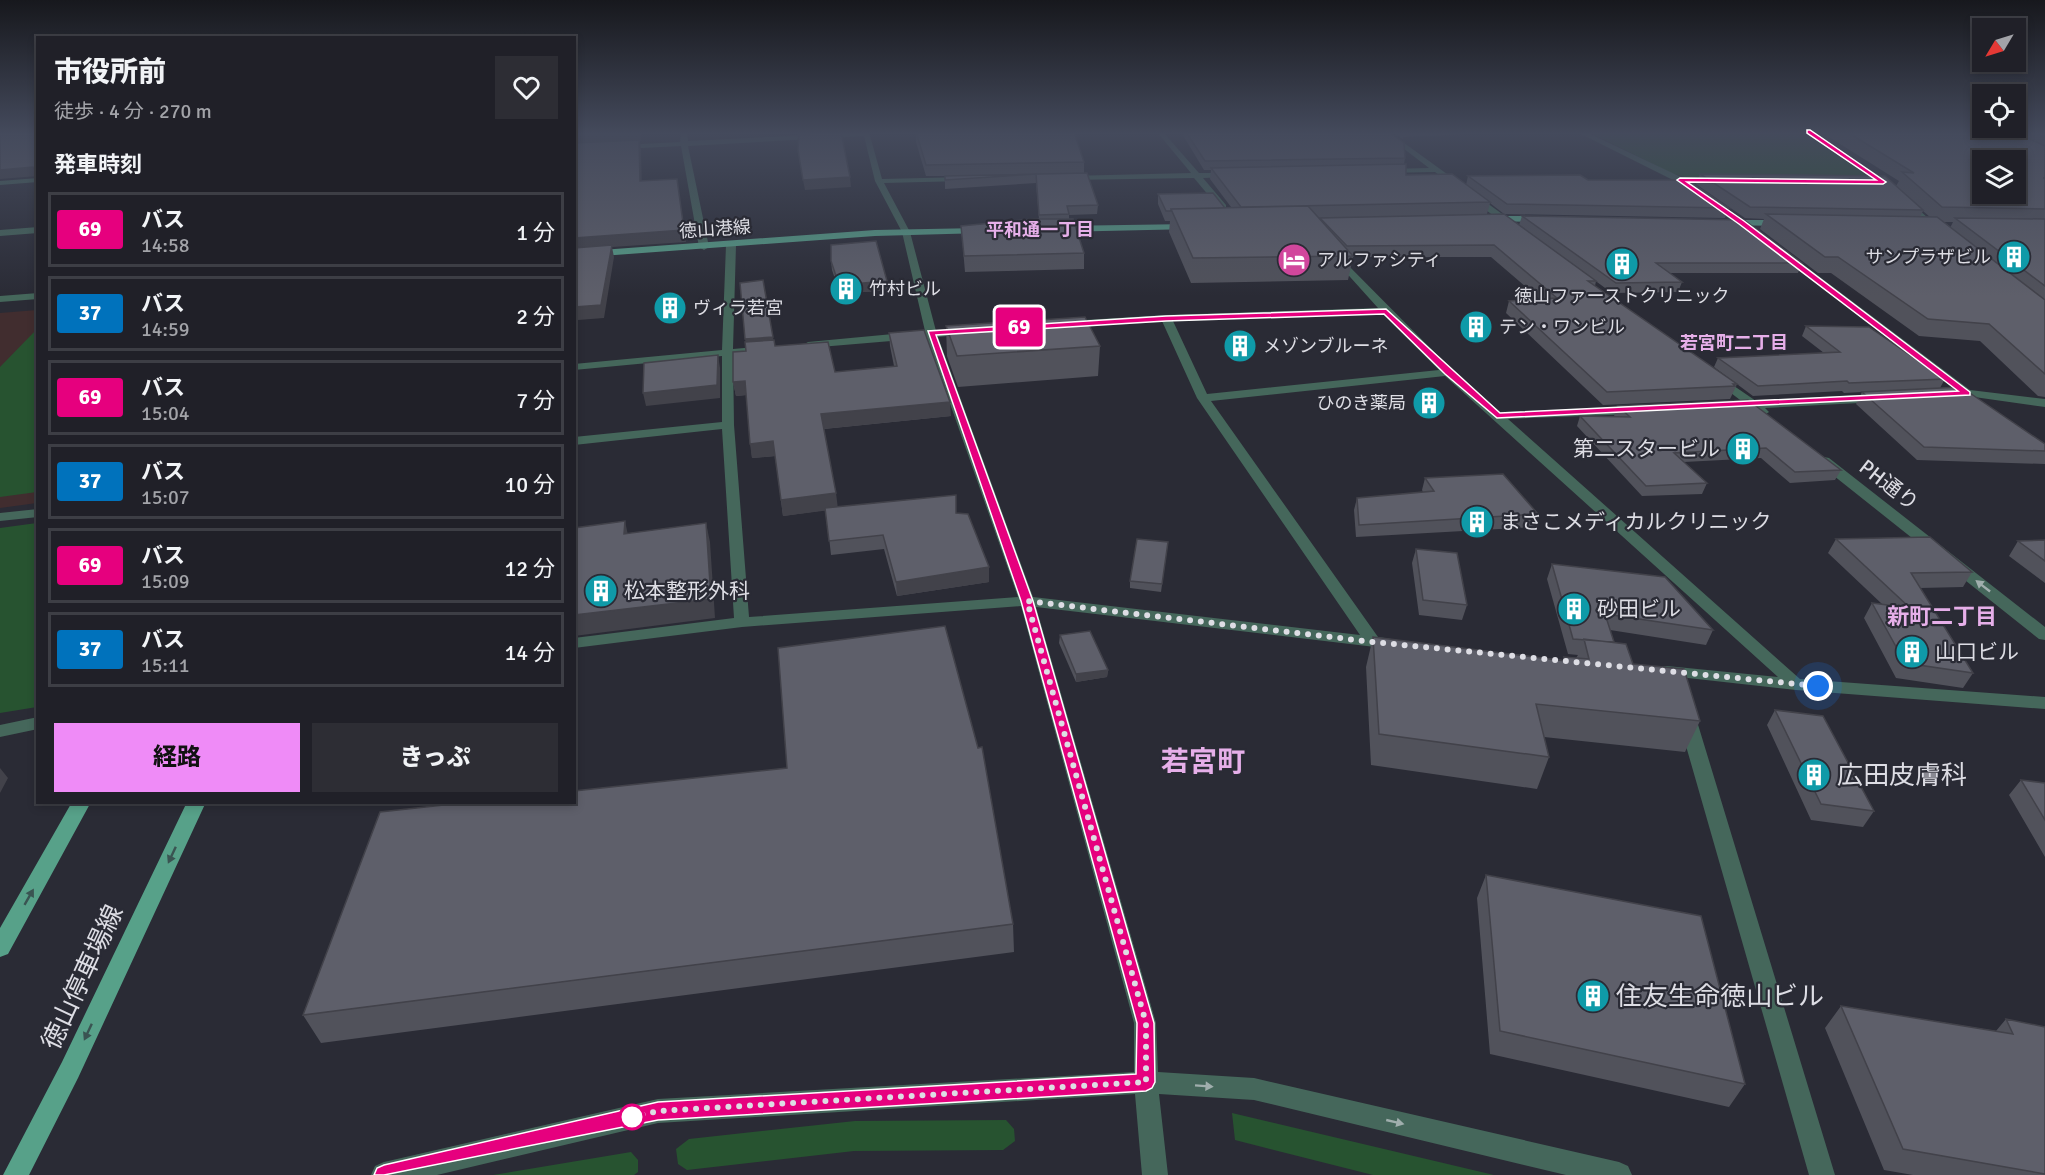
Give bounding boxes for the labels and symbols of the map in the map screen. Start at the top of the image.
north arrow [1972,18,2026,72]
street label: 徳山港線 [678,216,752,242]
district label: 平和通一丁目 [986,219,1094,241]
building icon: サンプラザビル [1996,239,2032,275]
hotel icon: アルファシティ [1276,242,1312,278]
building icon: 徳山ファーストクリニック [1604,246,1640,282]
place label: サンプラザビル [1866,246,1991,268]
place label: アルファシティ [1317,249,1442,271]
building icon: 竹村ビル [828,271,864,307]
place label: 竹村ビル [869,278,941,300]
place label: 徳山ファーストクリニック [1514,285,1730,307]
building icon: ヴィラ若宮 [652,290,688,326]
place label: ヴィラ若宮 [693,297,783,319]
line badge: 69 [992,308,1046,346]
building icon: テン・ワンビル [1458,309,1494,345]
place label: テン・ワンビル [1499,316,1625,338]
building icon: メゾンブルーネ [1222,328,1258,364]
district label: 若宮町二丁目 [1680,332,1788,354]
place label: メゾンブルーネ [1263,335,1388,357]
building icon: ひのき薬局 [1411,385,1447,421]
place label: ひのき薬局 [1317,392,1406,414]
building icon: 第二スタービル [1725,431,1761,467]
place label: 第二スタービル [1573,436,1720,462]
street label: PH通り [1854,454,1924,516]
building icon: まさこメディカルクリニック [1459,504,1495,540]
place label: まさこメディカルクリニック [1500,509,1772,535]
building icon: 松本整形外科 [583,573,619,609]
place label: 松本整形外科 [624,578,750,604]
one-way arrow [1975,581,1990,593]
building icon: 砂田ビル [1556,591,1592,627]
place label: 砂田ビル [1597,596,1681,622]
district label: 新町二丁目 [1887,603,1997,630]
building icon: 山口ビル [1894,634,1930,670]
place label: 山口ビル [1935,639,2019,665]
your location [1803,671,1833,701]
district label: 若宮町 [1161,745,1245,779]
building icon: 広田皮膚科 [1796,757,1832,793]
place label: 広田皮膚科 [1837,760,1967,792]
one-way arrow [167,847,176,864]
one-way arrow [24,888,34,905]
street label: 徳山停車場線 [35,900,130,1055]
building icon: 住友生命徳山ビル [1575,978,1611,1014]
place label: 住友生命徳山ビル [1616,981,1824,1013]
one-way arrow [84,1023,93,1040]
one-way arrow [1194,1081,1213,1091]
unlabelled marker [619,1104,645,1130]
one-way arrow [1386,1118,1404,1128]

